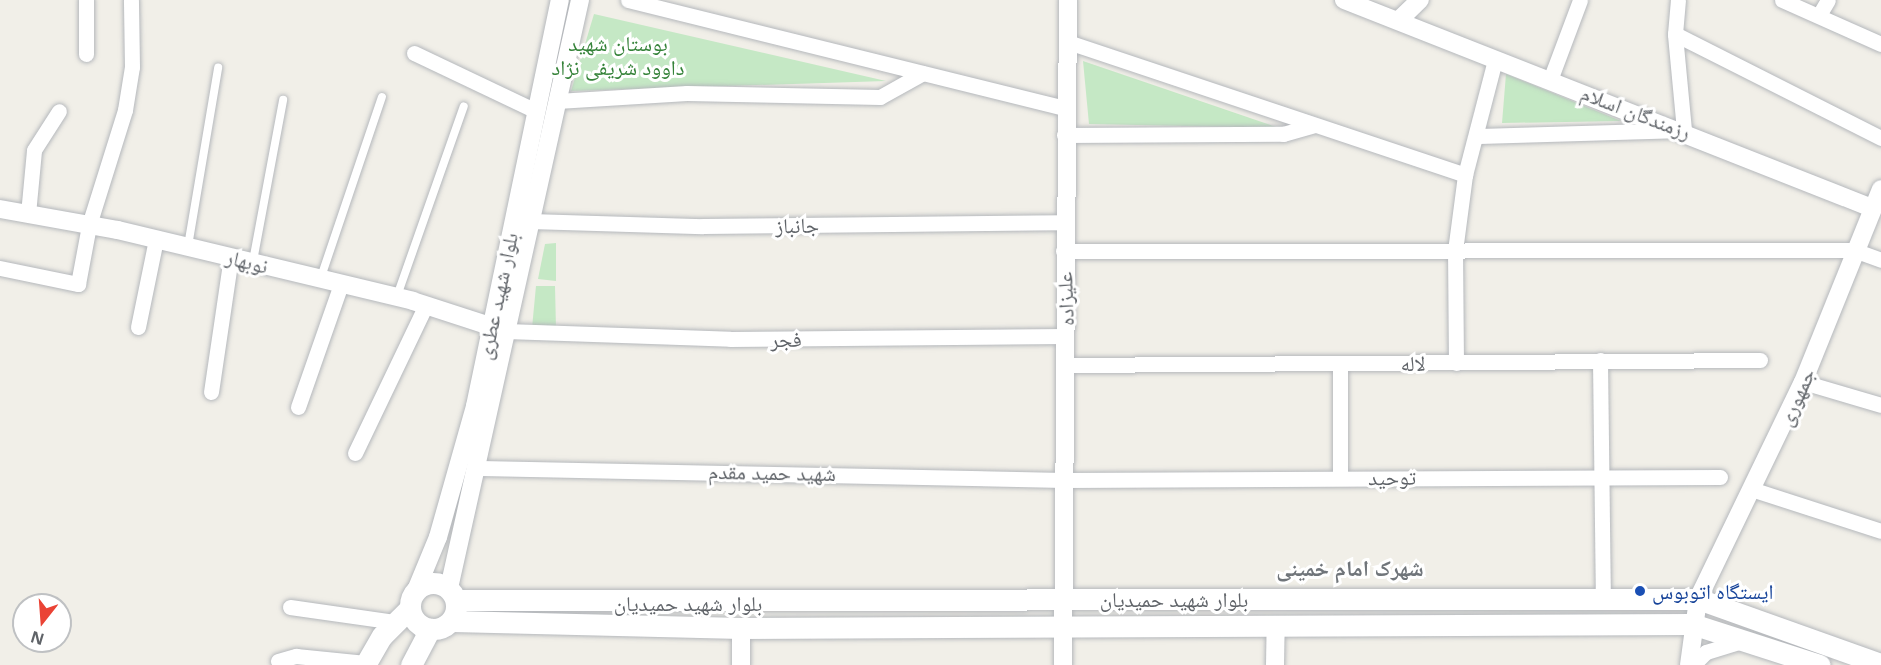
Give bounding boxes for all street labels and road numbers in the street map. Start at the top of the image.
street label: رزمندگان اسلام [1578,80,1694,144]
street label: جانباز [775,212,819,238]
street label: بلوار شهید عطری [471,230,523,362]
street label: نوبهار [223,244,271,278]
street label: علیزاده [1051,272,1079,326]
street label: فجر [770,326,802,352]
street label: لاله [1400,350,1426,376]
street label: جمهوری [1772,364,1820,430]
street label: شهید حمید مقدم [708,458,836,486]
street label: توحید [1368,464,1416,490]
street label: بلوار شهید حمیدیان [1100,586,1248,612]
street label: بلوار شهید حمیدیان [614,590,762,616]

